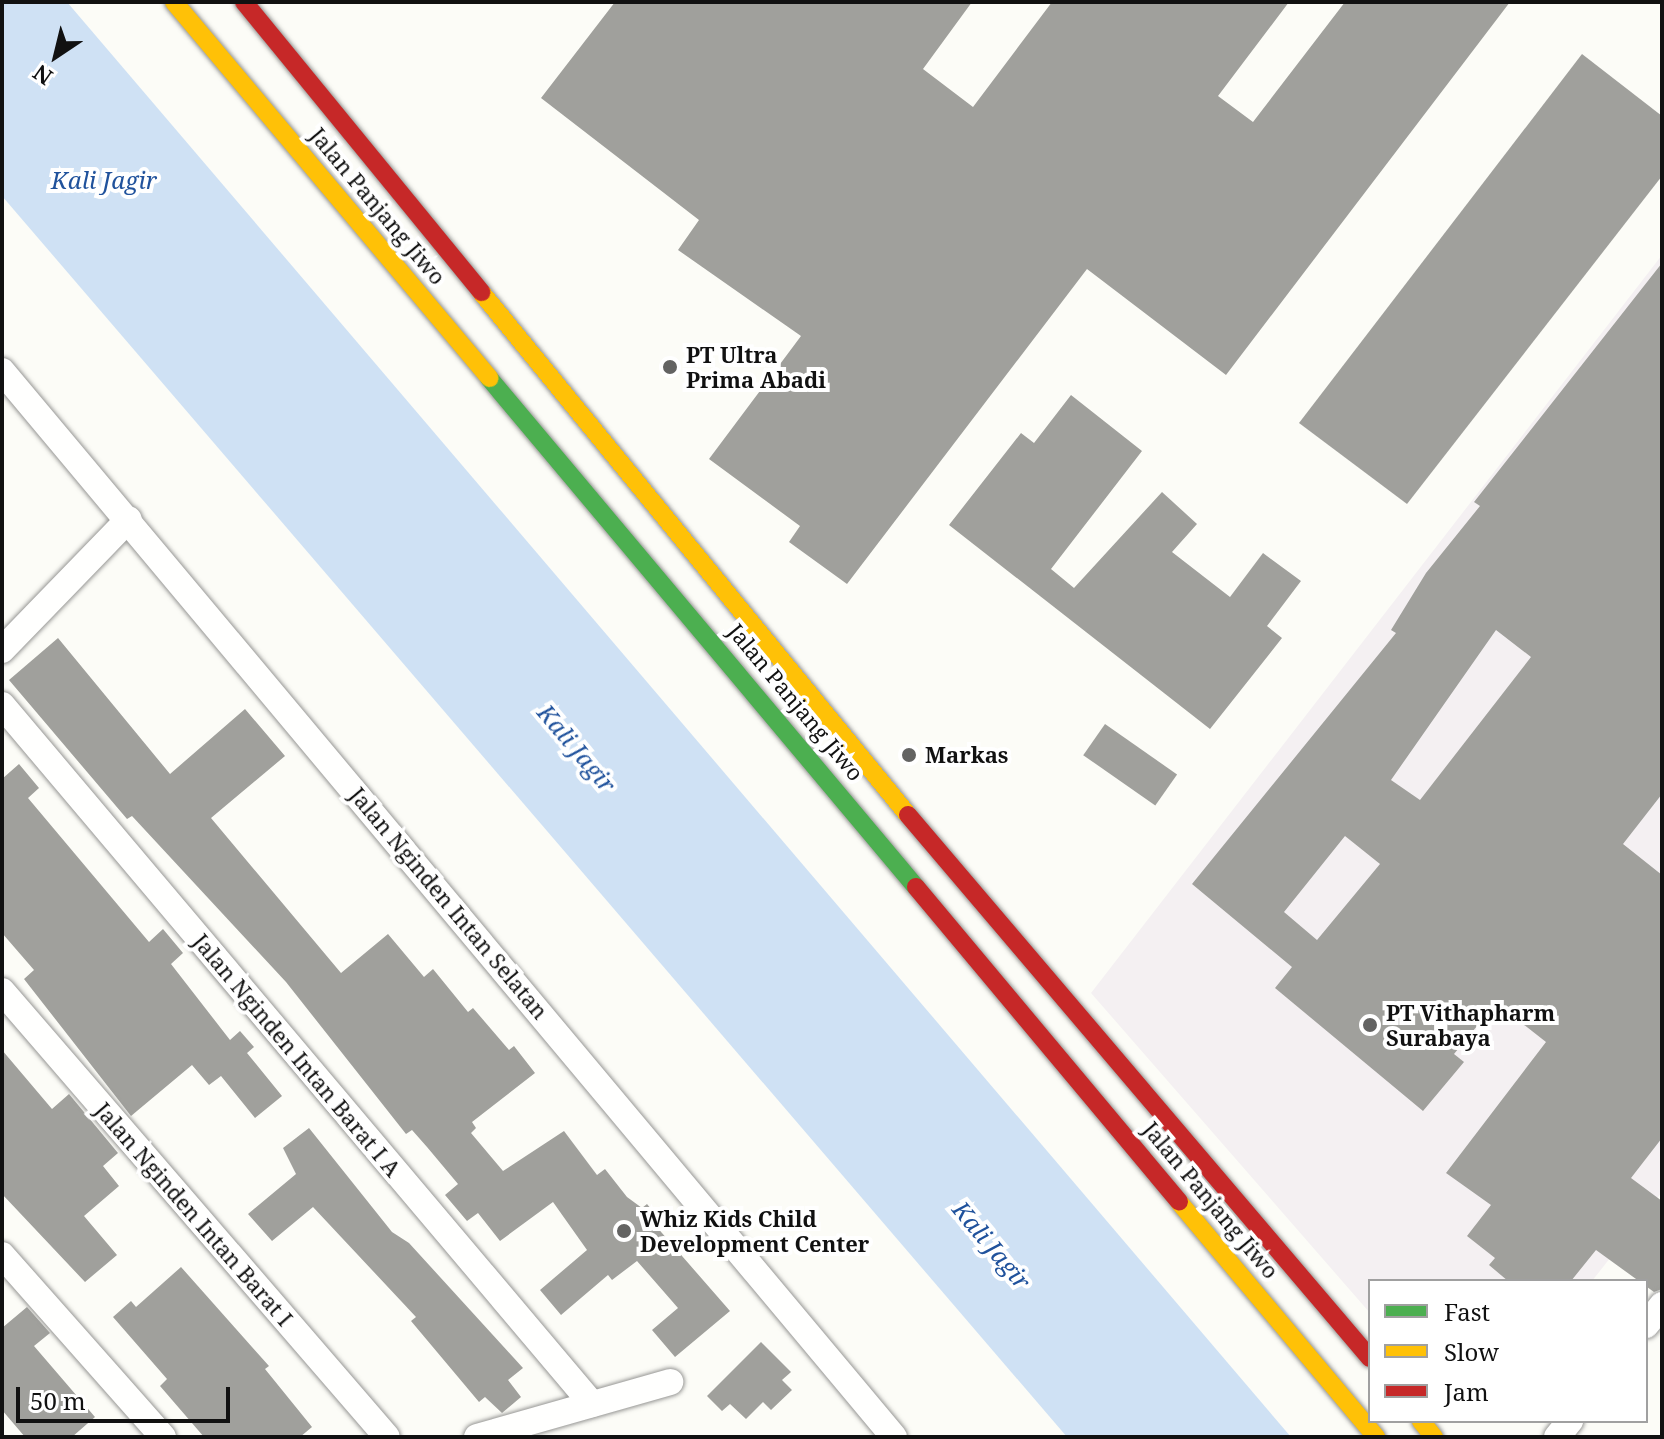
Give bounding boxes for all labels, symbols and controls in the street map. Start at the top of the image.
north arrow [16,16,96,96]
text: N [27,58,58,93]
street label: Jalan Panjang Jiwo [305,122,451,290]
water label: Kali Jagir [51,166,157,194]
place label: PT Ultra Prima Abadi [686,341,826,392]
marker: PT Ultra Prima Abadi [661,358,679,376]
street label: Jalan Panjang Jiwo [723,618,869,786]
water label: Kali Jagir [532,698,622,798]
place label: Markas [925,742,1008,768]
marker: Markas [900,746,918,764]
street label: Jalan Nginden Intan Selatan [344,782,554,1024]
street label: Jalan Nginden Intan Barat I A [188,928,406,1182]
place label: PT Vithapharm Surabaya [1386,999,1555,1050]
marker: PT Vithapharm Surabaya [1361,1016,1379,1034]
street label: Jalan Nginden Intan Barat I [90,1097,298,1331]
street label: Jalan Panjang Jiwo [1138,1116,1284,1284]
water label: Kali Jagir [947,1195,1037,1295]
place label: Whiz Kids Child Development Center [640,1205,869,1256]
marker: Whiz Kids Child Development Center [615,1222,633,1240]
legend [1368,1279,1648,1423]
text: Fast [1444,1295,1490,1328]
text: Slow [1444,1335,1499,1368]
scale bar [20,1371,234,1421]
text: Jam [1444,1375,1489,1408]
text: 50 m [30,1384,86,1417]

